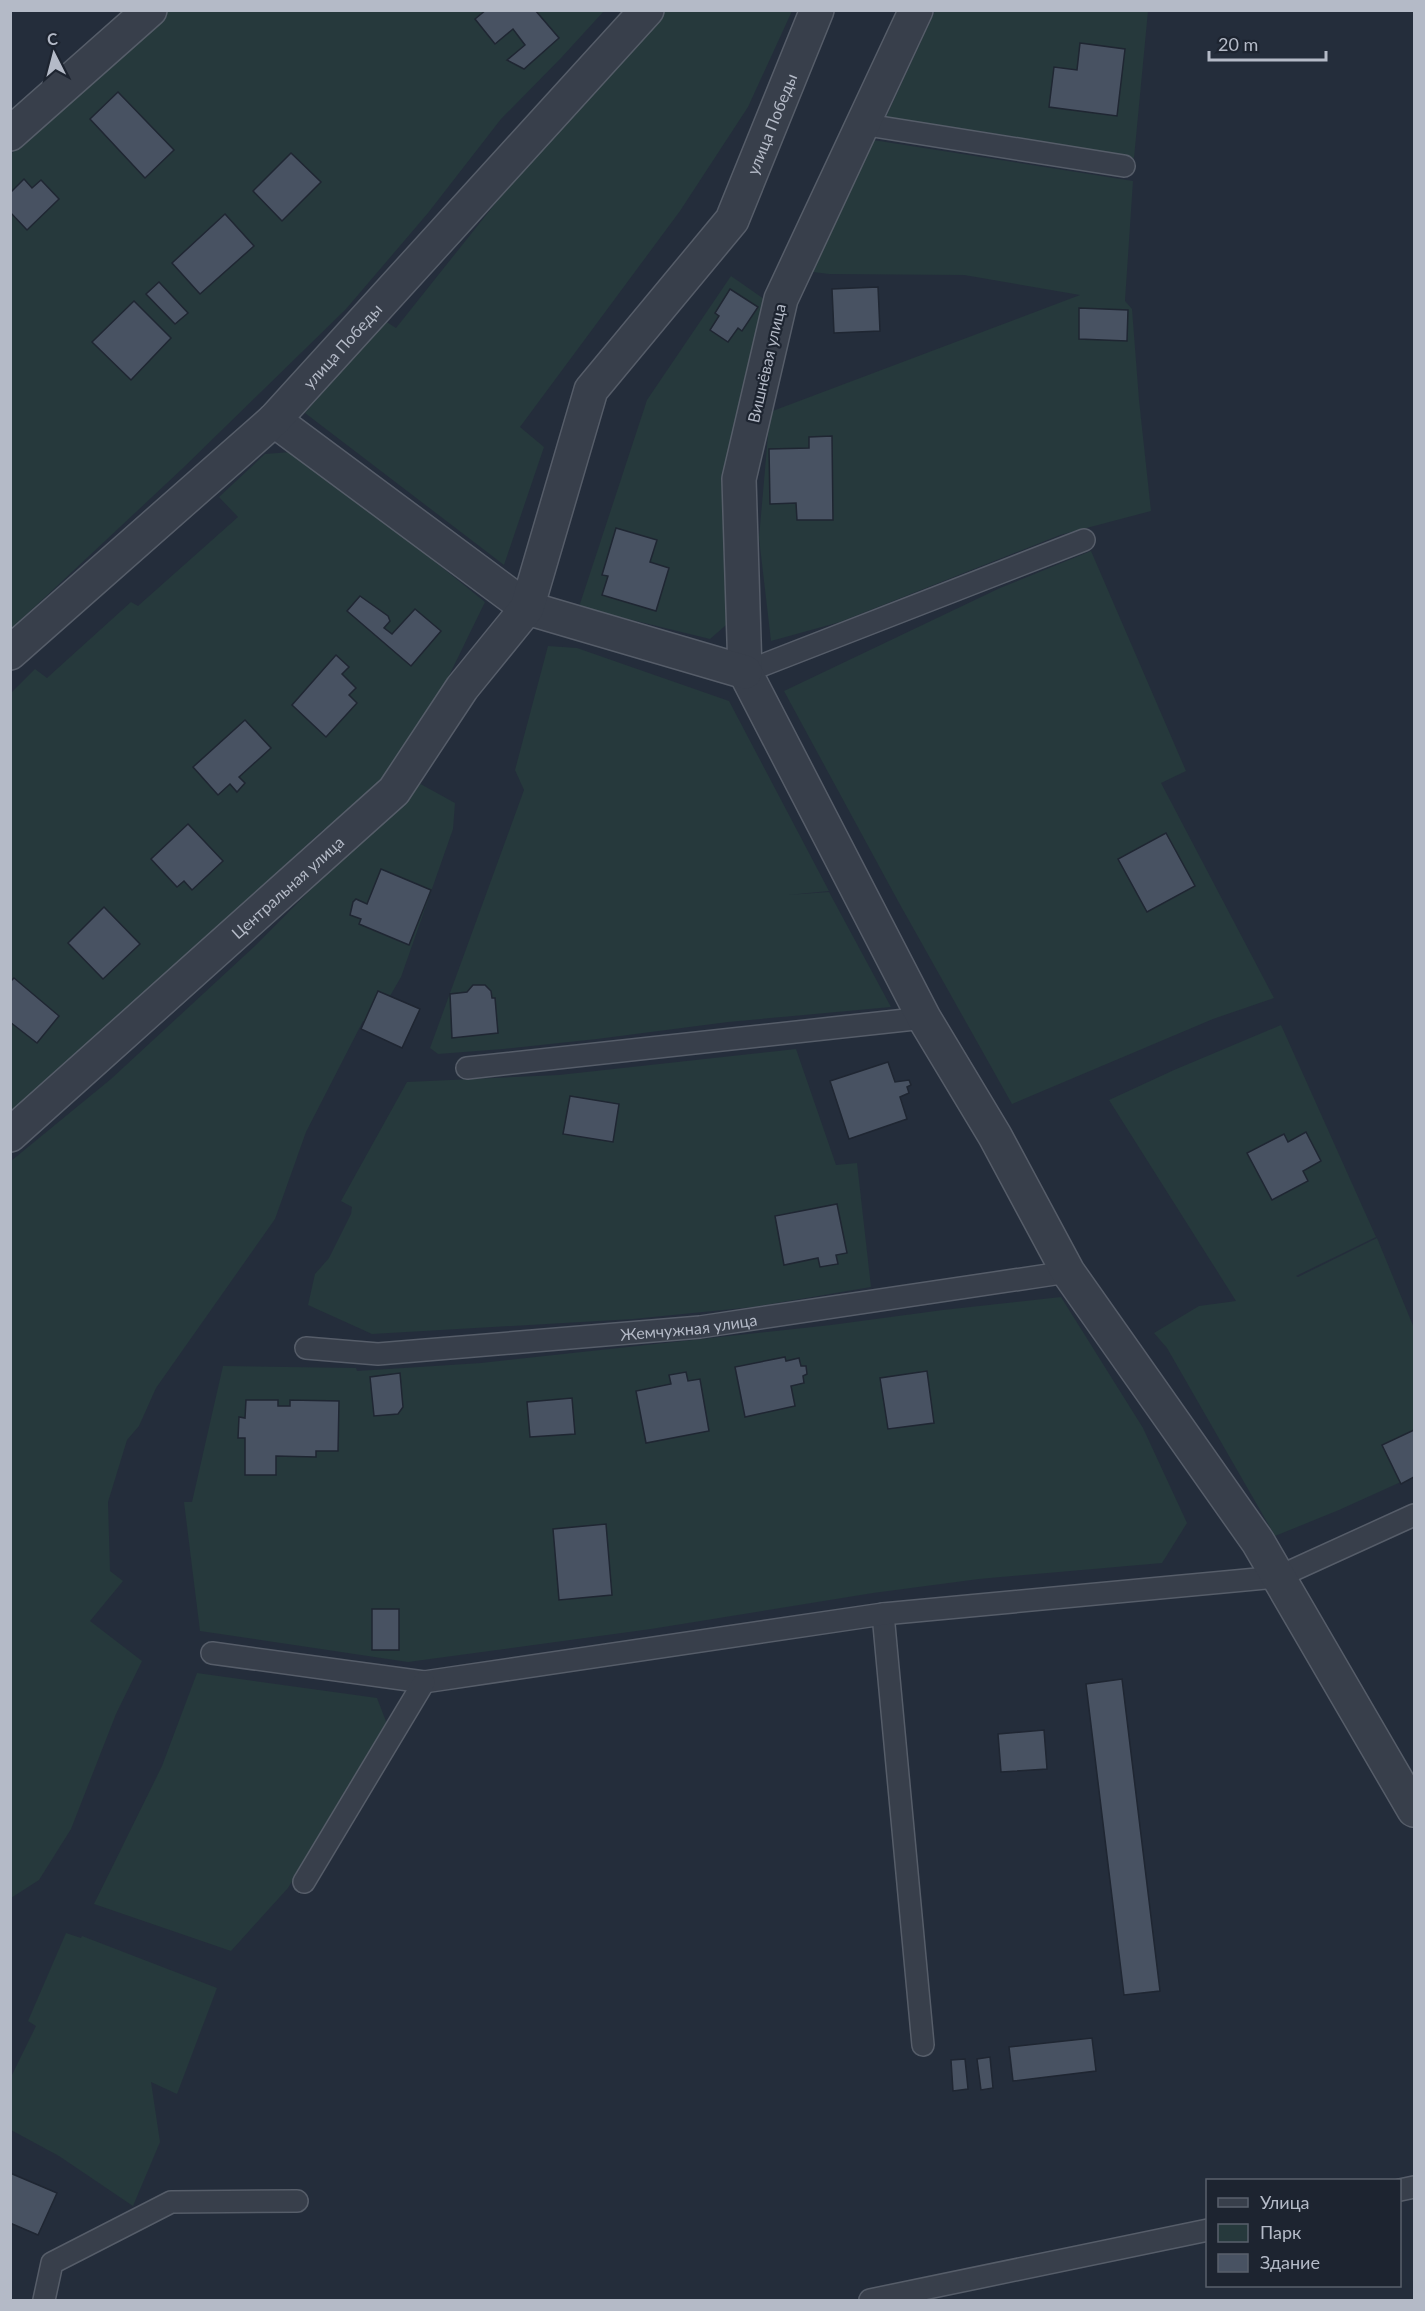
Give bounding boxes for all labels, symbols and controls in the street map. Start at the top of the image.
north arrow [24,24,84,84]
scale bar [1209,24,1326,62]
text: С [46,29,59,49]
text: 20 m [1218,33,1258,55]
street label: улица Победы [742,70,800,177]
street label: улица Победы [299,299,385,392]
street label: Вишнёвая улица [743,302,789,424]
street label: Центральная улица [227,832,347,942]
street label: Жемчужная улица [619,1309,758,1343]
legend [1206,2179,1401,2287]
text: Улица [1260,2191,1310,2213]
text: Парк [1260,2221,1302,2243]
text: Здание [1260,2251,1320,2273]

